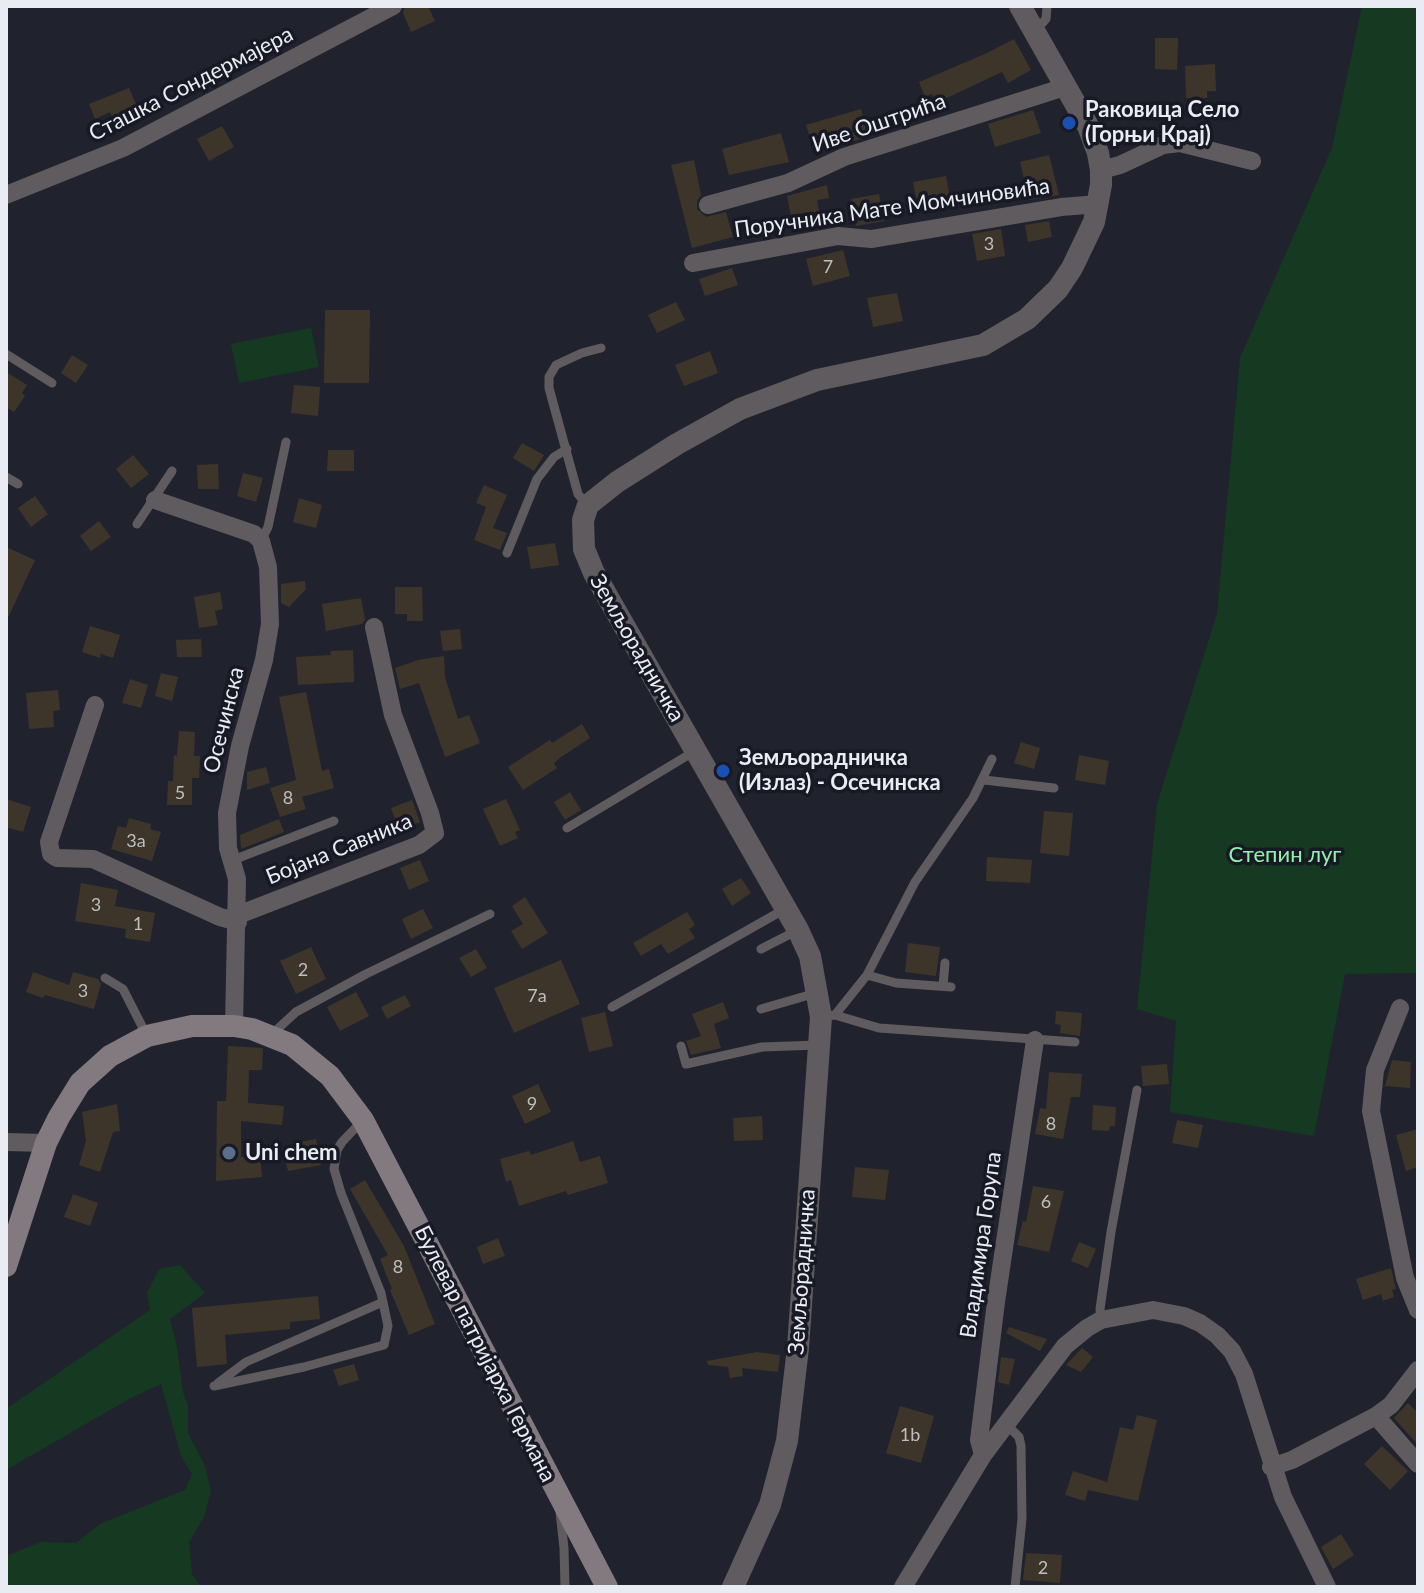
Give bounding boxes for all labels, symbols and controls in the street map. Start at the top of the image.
street label: Сташка Сондермајера [85,21,297,147]
street label: Иве Оштрића [809,88,949,158]
place label: Раковица Село (Горњи Крај) [1085,97,1239,148]
marker: Раковица Село (Горњи Крај) [1060,114,1078,132]
street label: Поручника Мате Момчиновића [733,173,1051,243]
house number: 3 [984,233,994,255]
house number: 7 [823,256,833,278]
street label: Земљорадничка [584,569,690,727]
street label: Осечинска [198,664,250,776]
place label: Земљорадничка (Излаз) - Осечинска [739,745,941,796]
marker: Земљорадничка (Излаз) - Осечинска [714,762,732,780]
house number: 5 [175,782,185,804]
house number: 8 [283,787,293,809]
street label: Бојана Савника [262,808,416,890]
house number: 3a [126,830,146,852]
park label: Степин луг [1229,842,1341,868]
house number: 3 [91,894,101,916]
house number: 1 [133,913,143,935]
house number: 2 [298,959,308,981]
house number: 3 [78,980,88,1002]
house number: 7a [527,985,547,1007]
house number: 9 [527,1093,537,1115]
house number: 8 [1046,1113,1056,1135]
place label: Uni chem [245,1140,337,1166]
marker: Uni chem [220,1144,238,1162]
street label: Владимира Горупа [955,1150,1007,1340]
street label: Земљорадничка [783,1188,821,1356]
house number: 6 [1041,1191,1051,1213]
street label: Булевар патријарха Германа [409,1221,561,1487]
house number: 8 [393,1256,403,1278]
house number: 1b [900,1424,920,1446]
house number: 2 [1038,1557,1048,1579]

